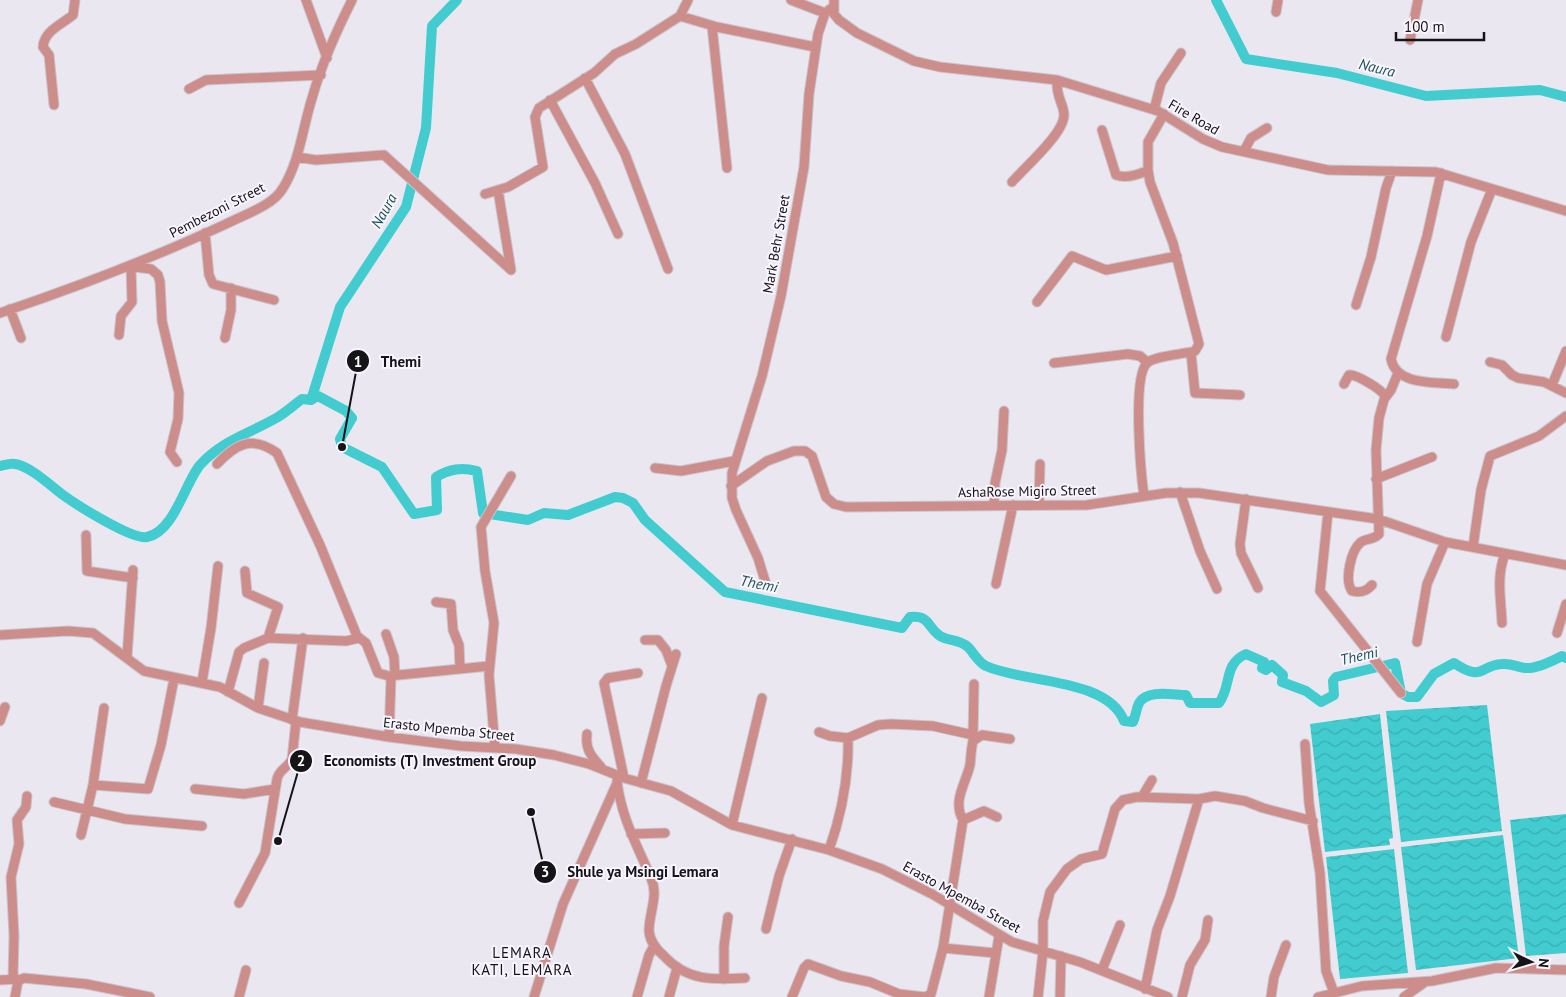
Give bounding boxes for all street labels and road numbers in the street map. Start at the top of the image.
street label: Fire Road [1165,95,1223,139]
street label: Pembezoni Street [166,178,268,242]
street label: Mark Behr Street [758,193,794,295]
street label: AshaRose Migiro Street [958,481,1097,501]
street label: Erasto Mpemba Street [382,713,516,745]
street label: Erasto Mpemba Street [900,857,1024,937]

